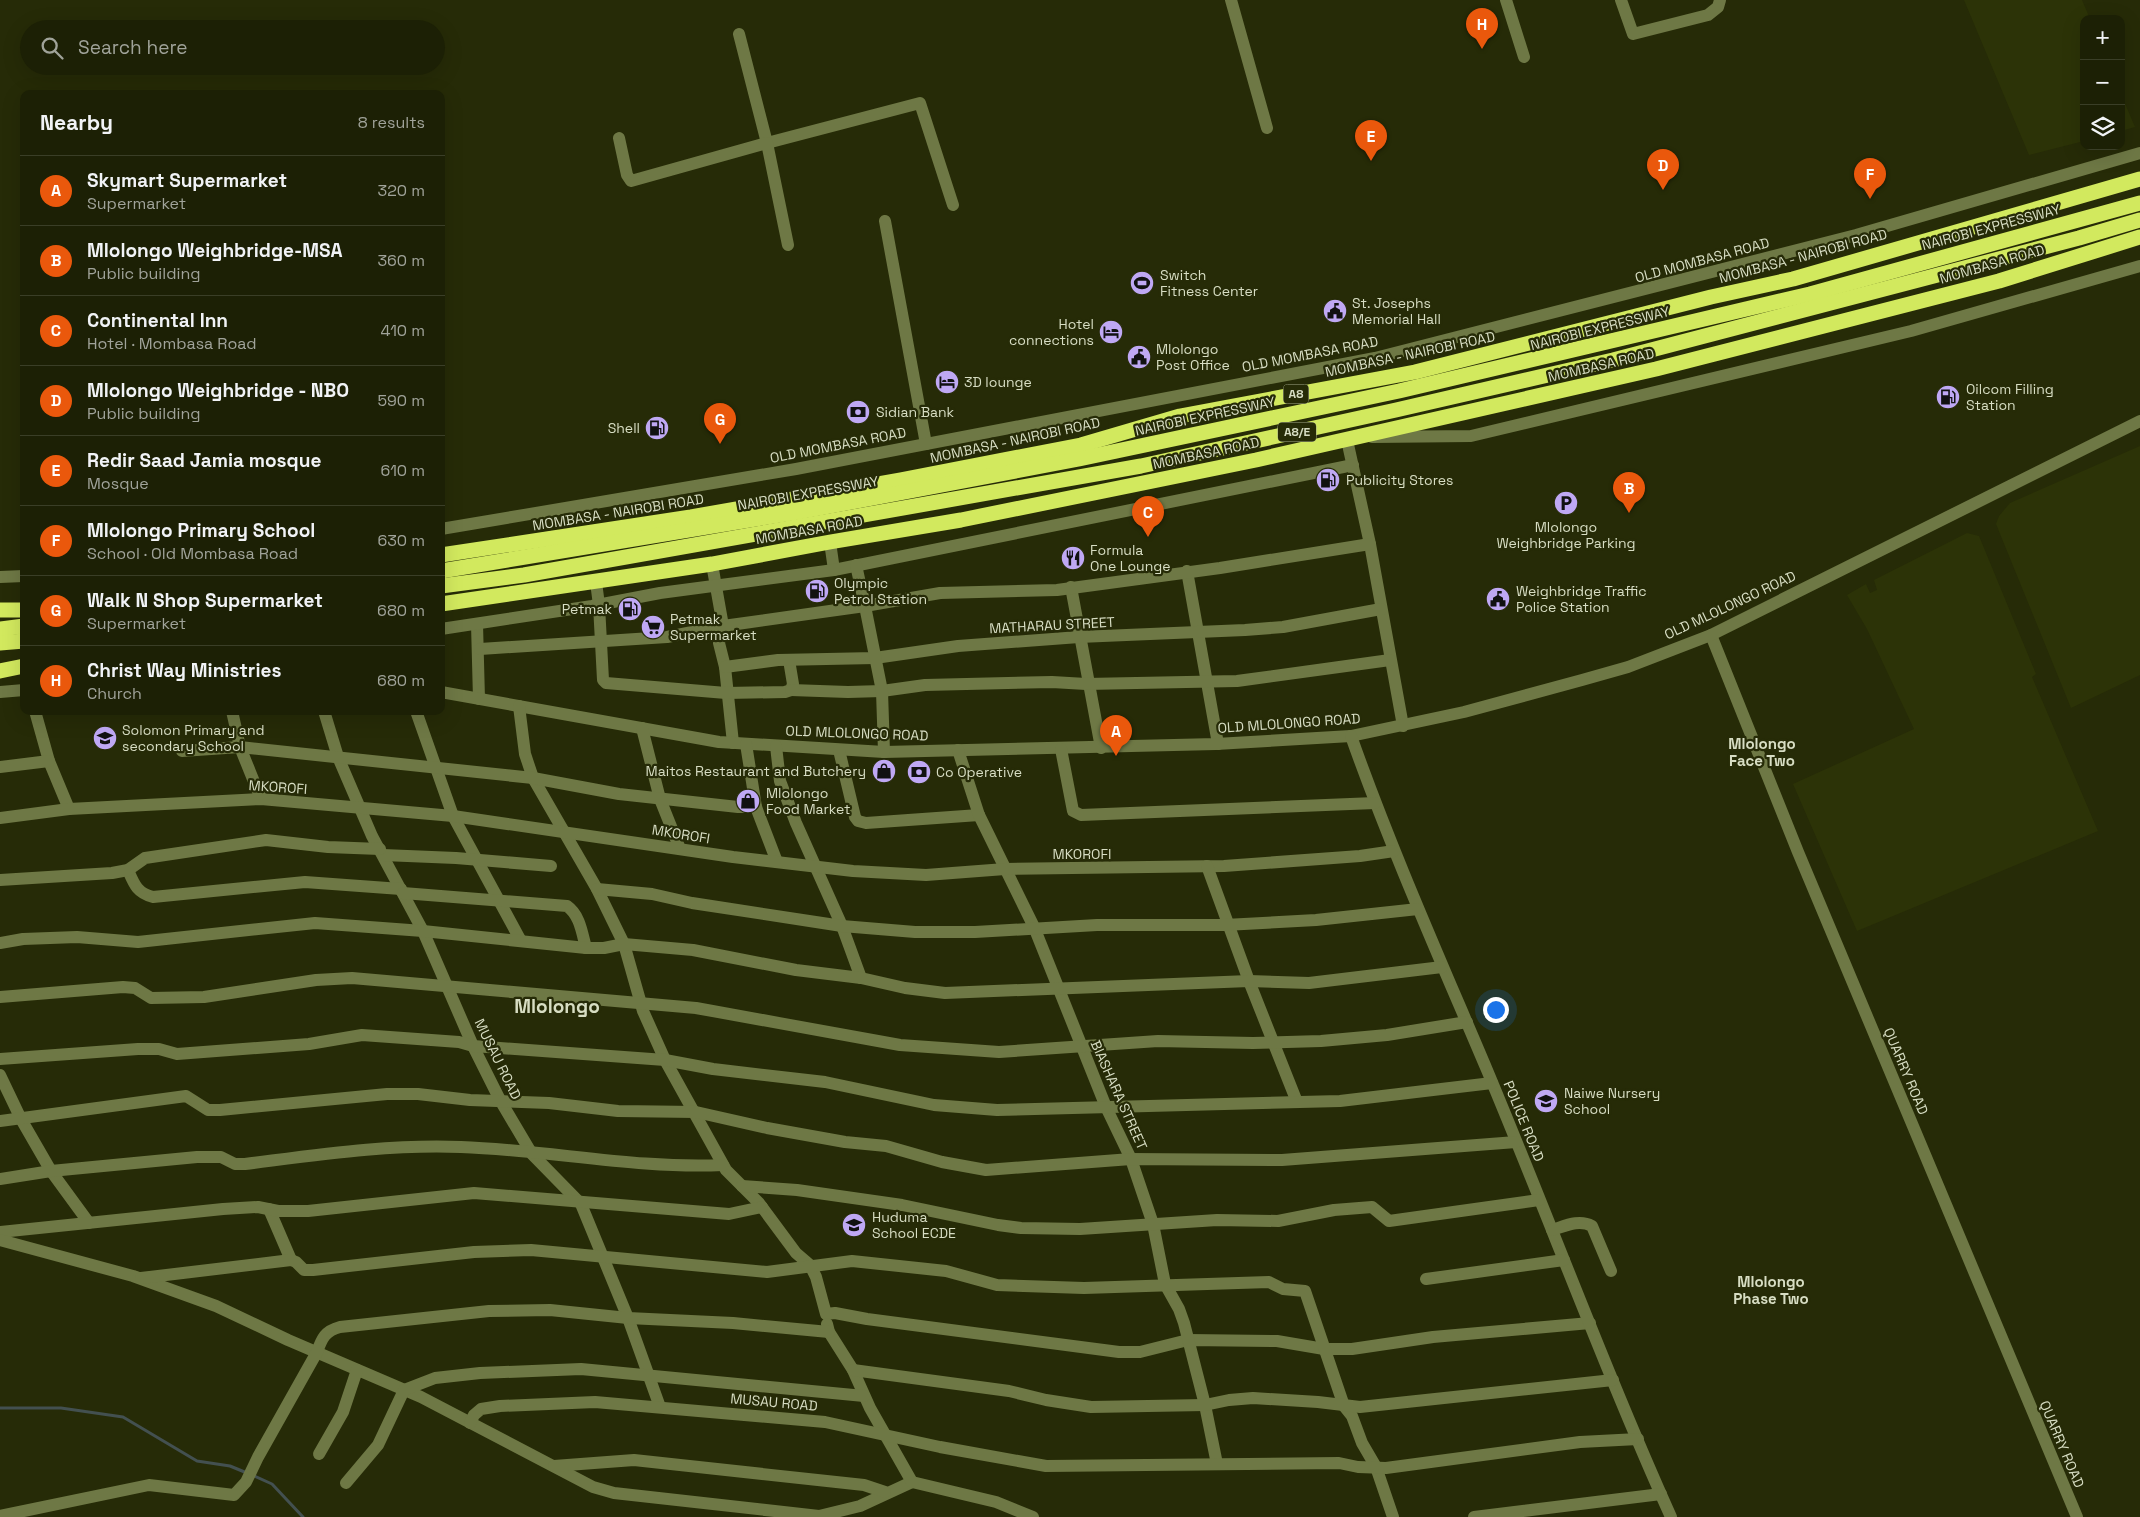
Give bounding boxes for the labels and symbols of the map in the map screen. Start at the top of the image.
pin: H [1466,8,1498,49]
pin: E [1355,120,1387,161]
pin: D [1647,149,1679,190]
pin: F [1854,158,1886,199]
street label: NAIROBI EXPRESSWAY [1920,200,2063,254]
street label: MOMBASA - NAIROBI ROAD [1717,225,1889,287]
street label: OLD MOMBASA ROAD [1633,233,1771,287]
street label: MOMBASA ROAD [1937,240,2047,288]
place label: Switch Fitness Center [1160,266,1258,300]
sports icon: Switch Fitness Center [1129,270,1155,296]
place label: St. Josephs Memorial Hall [1352,294,1441,328]
public building icon: St. Josephs Memorial Hall [1322,298,1348,324]
street label: NAIROBI EXPRESSWAY [1528,302,1672,354]
place label: Hotel connections [1009,315,1094,349]
hotel icon: Hotel connections [1098,319,1124,345]
street label: MOMBASA - NAIROBI ROAD [1323,327,1497,381]
street label: OLD MOMBASA ROAD [1240,332,1380,376]
place label: Mlolongo Post Office [1156,340,1230,374]
public building icon: Mlolongo Post Office [1126,344,1152,370]
street label: MOMBASA ROAD [1546,344,1656,386]
hotel icon: 3D lounge [934,369,960,395]
place label: 3D lounge [964,373,1032,391]
place label: Oilcom Filling Station [1966,380,2054,414]
road number: A8 [1284,384,1308,404]
fuel station icon: Oilcom Filling Station [1935,384,1961,410]
street label: NAIROBI EXPRESSWAY [1133,392,1277,440]
bank icon: Sidian Bank [845,399,871,425]
pin: G [704,403,736,444]
place label: Sidian Bank [876,403,955,421]
street label: MOMBASA - NAIROBI ROAD [928,413,1102,467]
fuel station icon: Shell [644,415,670,441]
place label: Shell [608,419,640,437]
road number: A8/E [1278,422,1316,442]
street label: OLD MOMBASA ROAD [768,423,908,467]
street label: MOMBASA ROAD [1151,433,1261,473]
fuel station icon: Publicity Stores [1315,467,1341,493]
place label: Publicity Stores [1346,471,1453,489]
street label: NAIROBI EXPRESSWAY [736,472,880,514]
pin: B [1613,472,1645,513]
street label: MOMBASA - NAIROBI ROAD [531,490,705,534]
parking icon: Mlolongo Weighbridge Parking [1553,490,1579,516]
pin: C [1132,496,1164,537]
street label: MOMBASA ROAD [754,512,864,548]
place label: Mlolongo Weighbridge Parking [1496,518,1636,552]
place label: Formula One Lounge [1090,541,1171,575]
restaurant icon: Formula One Lounge [1060,545,1086,571]
street label: OLD MLOLONGO ROAD [1661,567,1799,643]
place label: Olympic Petrol Station [834,574,927,608]
fuel station icon: Olympic Petrol Station [804,578,830,604]
place label: Weighbridge Traffic Police Station [1516,582,1647,616]
public building icon: Weighbridge Traffic Police Station [1485,586,1511,612]
fuel station icon: Petmak [617,596,643,622]
place label: Petmak [562,600,612,618]
place label: Petmak Supermarket [670,610,757,644]
street label: MATHARAU STREET [989,613,1115,637]
supermarket icon: Petmak Supermarket [640,614,666,640]
street label: OLD MLOLONGO ROAD [1217,709,1361,737]
pin: A [1100,715,1132,756]
place label: Solomon Primary and secondary School [122,721,265,755]
street label: OLD MLOLONGO ROAD [785,722,929,744]
school or university icon: Solomon Primary and secondary School [92,725,118,751]
district label: Mlolongo Face Two [1728,734,1796,770]
shop icon: Maitos Restaurant and Butchery [871,758,897,784]
bank icon: Co Operative [906,759,932,785]
place label: Maitos Restaurant and Butchery [646,762,866,780]
place label: Co Operative [936,763,1022,781]
street label: MKOROFI [248,776,308,798]
place label: Mlolongo Food Market [766,784,850,818]
shop icon: Mlolongo Food Market [735,788,761,814]
street label: MKOROFI [651,821,711,847]
street label: MKOROFI [1053,845,1111,863]
district label: Mlolongo [514,994,600,1019]
your location [1483,997,1509,1023]
street label: MUSAU ROAD [471,1016,525,1102]
street label: QUARRY ROAD [1880,1025,1932,1117]
street label: BIASHARA STREET [1087,1037,1151,1153]
street label: POLICE ROAD [1500,1078,1548,1164]
place label: Naiwe Nursery School [1564,1084,1660,1118]
school or university icon: Naiwe Nursery School [1533,1088,1559,1114]
place label: Huduma School ECDE [872,1208,956,1242]
school or university icon: Huduma School ECDE [841,1212,867,1238]
district label: Mlolongo Phase Two [1733,1272,1809,1308]
street label: MUSAU ROAD [730,1389,818,1415]
street label: QUARRY ROAD [2036,1398,2088,1490]

